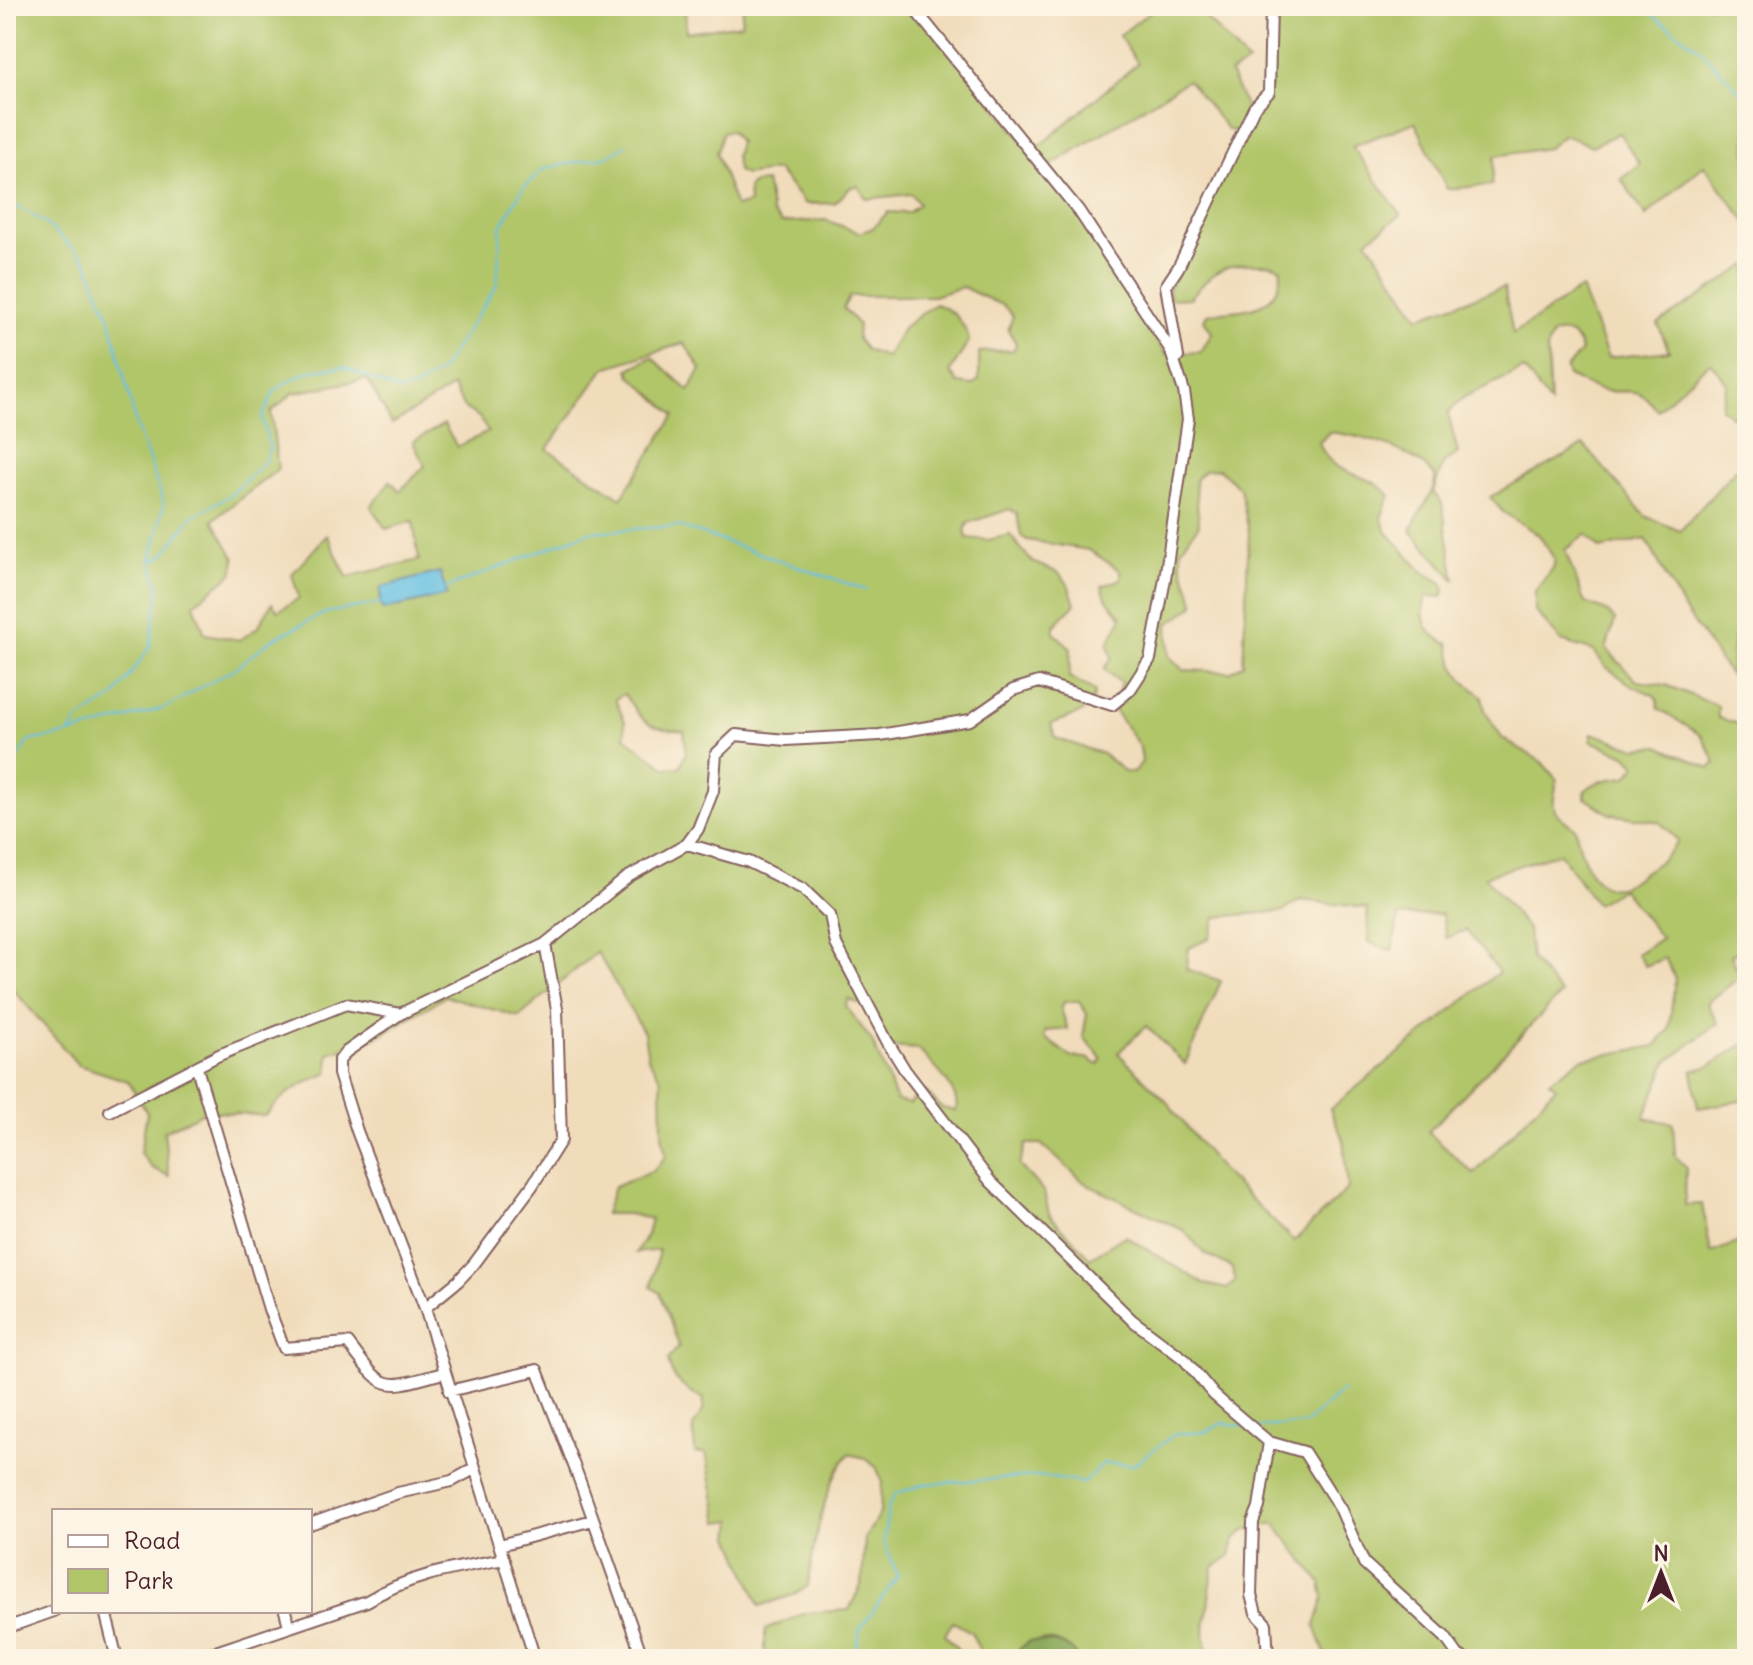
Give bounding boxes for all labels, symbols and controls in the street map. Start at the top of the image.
legend [52,1509,312,1613]
text: Road [124,1525,180,1555]
north arrow [1621,1533,1701,1613]
text: N [1653,1539,1669,1567]
text: Park [124,1565,174,1595]

